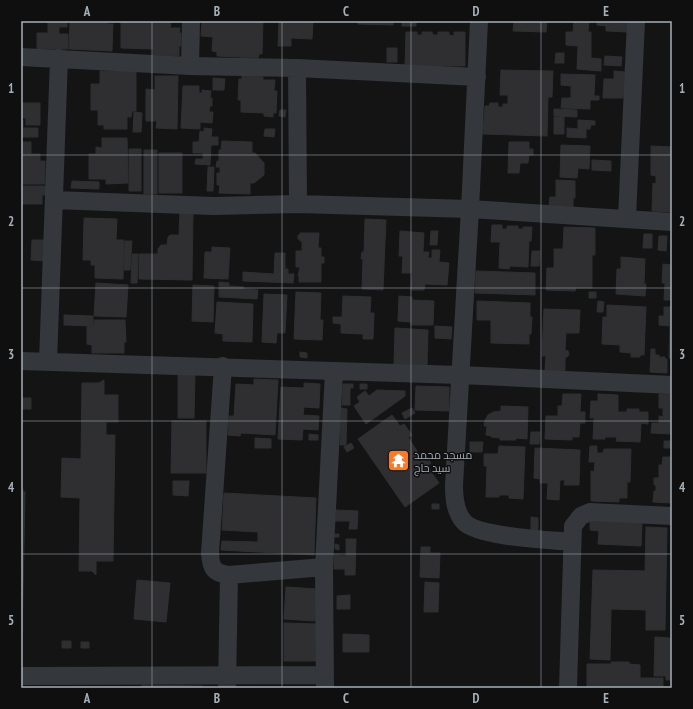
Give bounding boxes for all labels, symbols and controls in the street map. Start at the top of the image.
text: A [83,3,91,20]
text: B [214,3,220,20]
text: C [343,3,349,20]
text: D [473,3,480,20]
text: E [603,3,609,20]
text: 1 [8,80,14,97]
text: 1 [679,80,685,97]
text: 2 [8,213,14,230]
text: 2 [679,213,685,230]
text: 3 [8,346,14,363]
text: 3 [679,346,685,363]
temple icon: مسجد محمد سيد حاج [385,448,411,474]
place label: مسجد محمد سيد حاج [414,448,472,476]
text: 4 [8,479,15,496]
text: 4 [679,479,686,496]
text: 5 [8,612,14,629]
text: 5 [679,612,685,629]
text: A [83,690,91,707]
text: B [214,690,220,707]
text: C [343,690,349,707]
text: D [473,690,480,707]
text: E [603,690,609,707]

